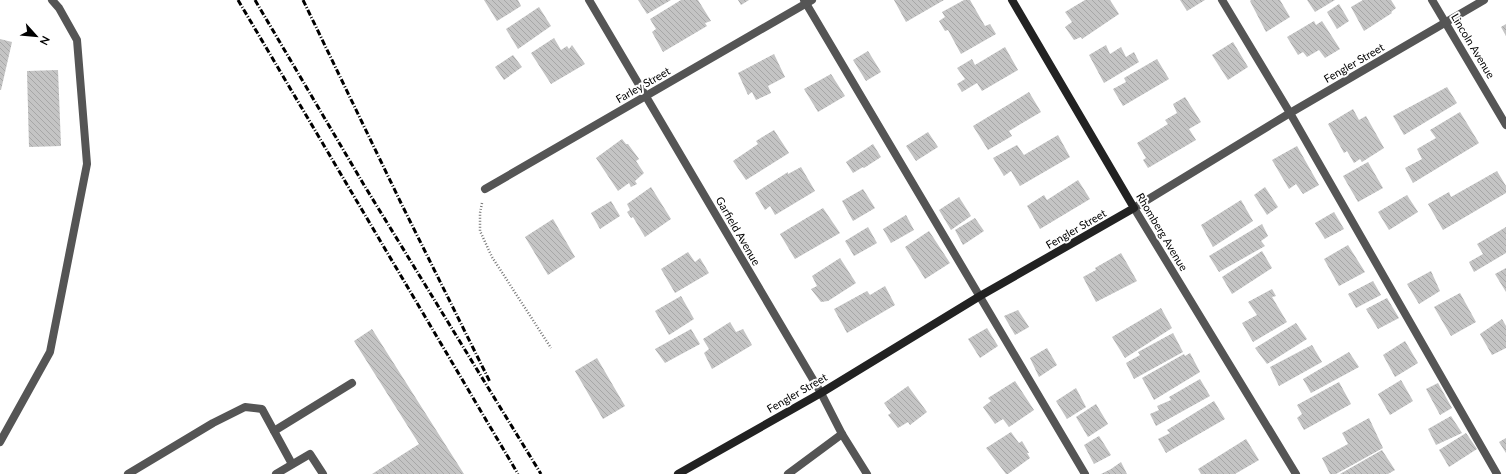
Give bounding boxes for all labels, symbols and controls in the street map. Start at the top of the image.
street label: Lincoln Avenue [1449,11,1498,81]
north arrow [16,16,56,56]
text: N [38,34,53,47]
street label: Fengler Street [1321,40,1386,85]
street label: Farley Street [613,64,672,105]
street label: Rhomberg Avenue [1134,190,1191,273]
street label: Garfield Avenue [714,194,763,268]
street label: Fengler Street [1043,206,1108,251]
street label: Fengler Street [764,370,829,415]

